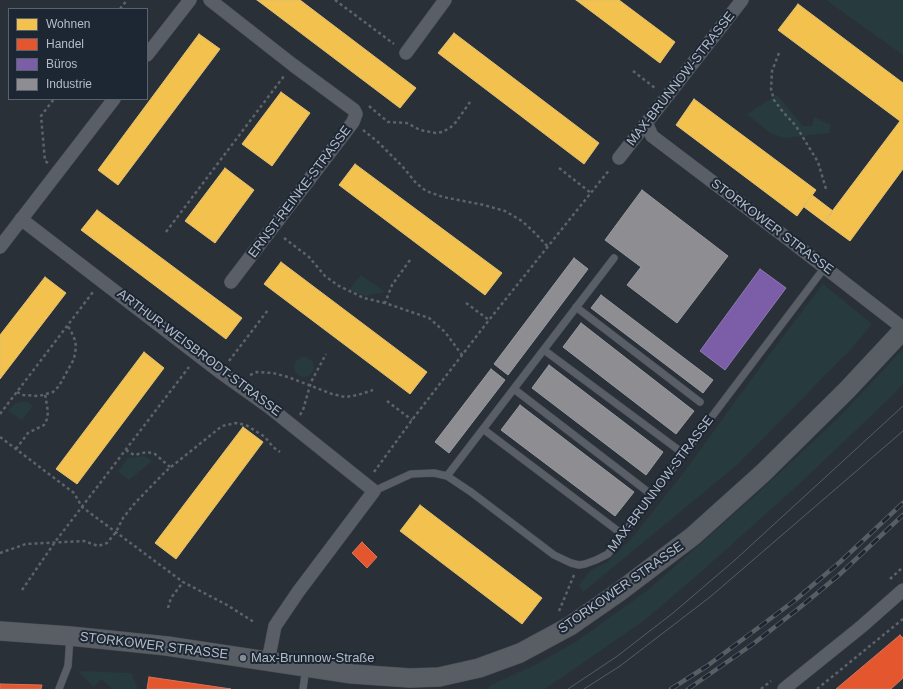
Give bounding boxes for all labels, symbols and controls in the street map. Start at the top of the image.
legend [8,8,148,100]
street label: MAX-BRUNNOW-STRASSE [624,9,738,149]
text: Wohnen [46,17,90,31]
text: Handel [46,37,84,51]
text: Büros [46,57,77,71]
text: Industrie [46,77,92,91]
street label: ERNST-REINKE-STRASSE [245,123,355,261]
street label: STORKOWER STRASSE [708,176,836,278]
street label: ARTHUR-WEISBRODT-STRASSE [114,286,284,420]
street label: MAX-BRUNNOW-STRASSE [605,413,717,555]
street label: STORKOWER STRASSE [555,539,687,637]
street label: STORKOWER STRASSE [79,629,229,663]
place label: Max-Brunnow-Straße [251,650,375,666]
marker: Max-Brunnow-Straße [238,653,248,663]

